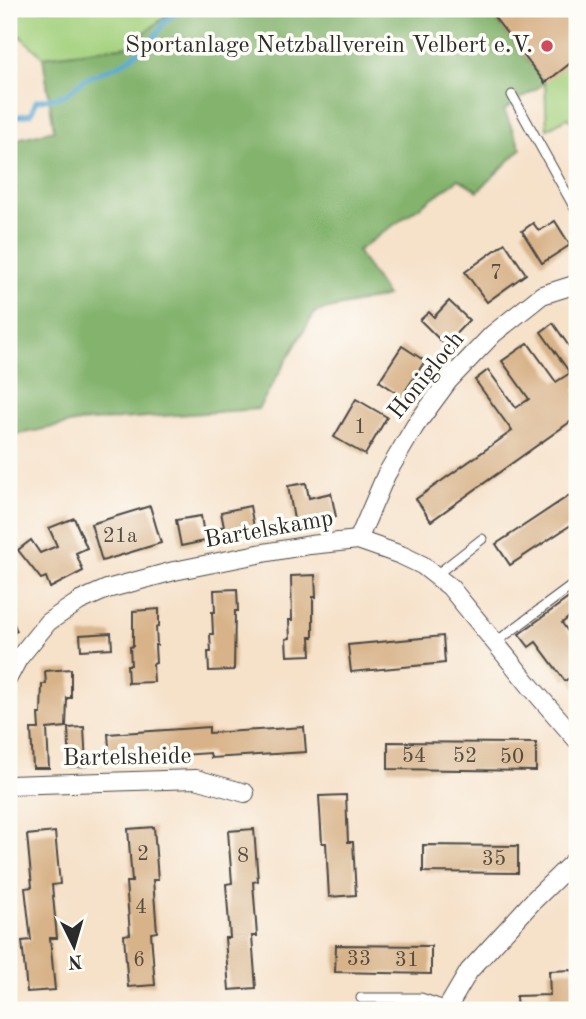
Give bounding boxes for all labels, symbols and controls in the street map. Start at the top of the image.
place label: Sportanlage Netzballverein Velbert e.V. [125,34,533,58]
marker: Sportanlage Netzballverein Velbert e.V. [539,38,555,54]
house number: 7 [490,263,502,284]
street label: Honigloch [385,328,469,424]
house number: 1 [354,417,366,438]
street label: Bartelskamp [203,507,335,553]
house number: 21a [103,526,137,547]
street label: Bartelsheide [62,745,192,771]
house number: 54 [402,746,426,767]
house number: 52 [453,746,477,767]
house number: 50 [500,747,524,768]
house number: 2 [137,844,149,865]
house number: 8 [237,846,249,867]
house number: 35 [482,849,506,870]
house number: 4 [135,897,147,918]
north arrow [38,911,108,981]
house number: 33 [347,949,371,970]
text: N [67,950,83,971]
house number: 6 [133,950,145,971]
house number: 31 [395,950,419,971]

